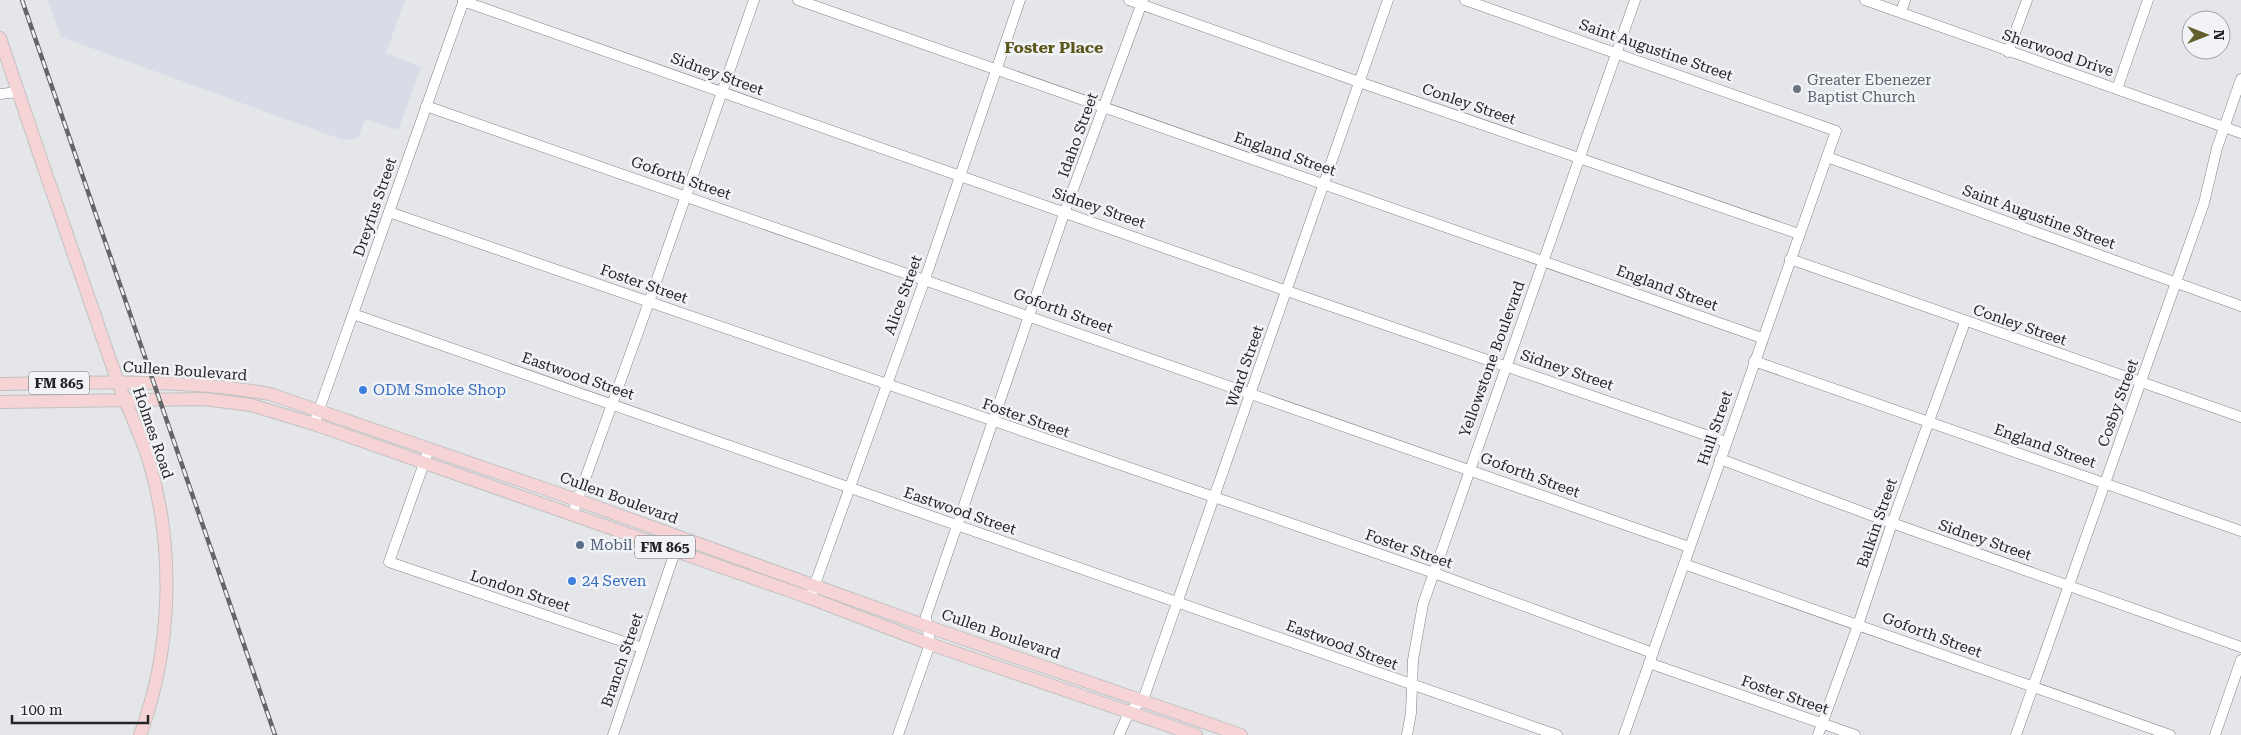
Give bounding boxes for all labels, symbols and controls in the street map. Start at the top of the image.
north arrow [2181,10,2231,60]
street label: Saint Augustine Street [1577,15,1736,85]
street label: Sherwood Drive [2000,25,2116,81]
text: N [2211,30,2227,41]
district label: Foster Place [1005,38,1103,57]
street label: Sidney Street [668,49,766,99]
place label: Greater Ebenezer Baptist Church [1807,71,1931,106]
street label: Conley Street [1420,80,1519,129]
marker: Greater Ebenezer Baptist Church [1791,83,1803,95]
street label: Idaho Street [1054,90,1102,180]
street label: England Street [1232,128,1339,180]
street label: Goforth Street [629,152,734,204]
street label: Dreyfus Street [350,155,401,259]
street label: Saint Augustine Street [1960,181,2118,253]
street label: Sidney Street [1050,184,1148,232]
street label: Alice Street [880,252,926,337]
street label: Foster Street [598,261,690,308]
street label: England Street [1614,261,1721,315]
street label: Yellowstone Boulevard [1455,278,1529,439]
street label: Goforth Street [1011,285,1116,337]
street label: Conley Street [1971,301,2070,350]
street label: Ward Street [1223,322,1268,409]
street label: Sidney Street [1518,346,1616,394]
street label: Eastwood Street [519,348,637,404]
street label: Cosby Street [2094,356,2142,449]
street label: Cullen Boulevard [122,358,248,384]
road number: FM 865 [29,372,89,394]
place label: ODM Smoke Shop [373,381,506,399]
marker: ODM Smoke Shop [357,384,369,396]
street label: Holmes Road [129,385,177,482]
street label: Hull Street [1694,388,1736,468]
street label: Foster Street [980,395,1072,442]
street label: England Street [1992,420,2099,472]
street label: Goforth Street [1478,449,1583,501]
street label: Cullen Boulevard [557,468,681,528]
street label: Balkin Street [1853,475,1901,570]
street label: Eastwood Street [901,483,1019,539]
street label: Sidney Street [1936,516,2034,564]
street label: Foster Street [1363,526,1455,573]
place label: Mobil [590,536,633,554]
road number: FM 865 [635,536,695,558]
marker: Mobil [574,539,586,551]
street label: London Street [468,566,572,616]
place label: 24 Seven [582,572,647,590]
marker: 24 Seven [566,575,578,587]
street label: Cullen Boulevard [939,605,1063,663]
street label: Goforth Street [1880,609,1985,661]
street label: Branch Street [597,610,647,710]
street label: Eastwood Street [1284,616,1401,674]
street label: Foster Street [1739,672,1831,719]
scale bar [12,692,149,724]
text: 100 m [20,701,63,719]

